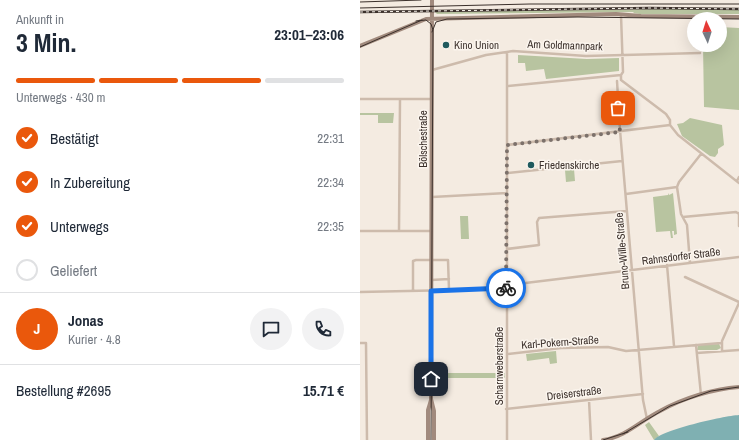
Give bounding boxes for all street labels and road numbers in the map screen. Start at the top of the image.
street label: Am Goldmannpark [526,37,603,53]
street label: Bölschestraße [416,110,430,168]
street label: Bruno-Wille-Straße [612,212,632,290]
street label: Rahnsdorfer Straße [641,244,721,268]
street label: Scharnweberstraße [492,327,506,405]
street label: Karl-Pokern-Straße [521,332,599,352]
street label: Dreiserstraße [546,383,602,403]

